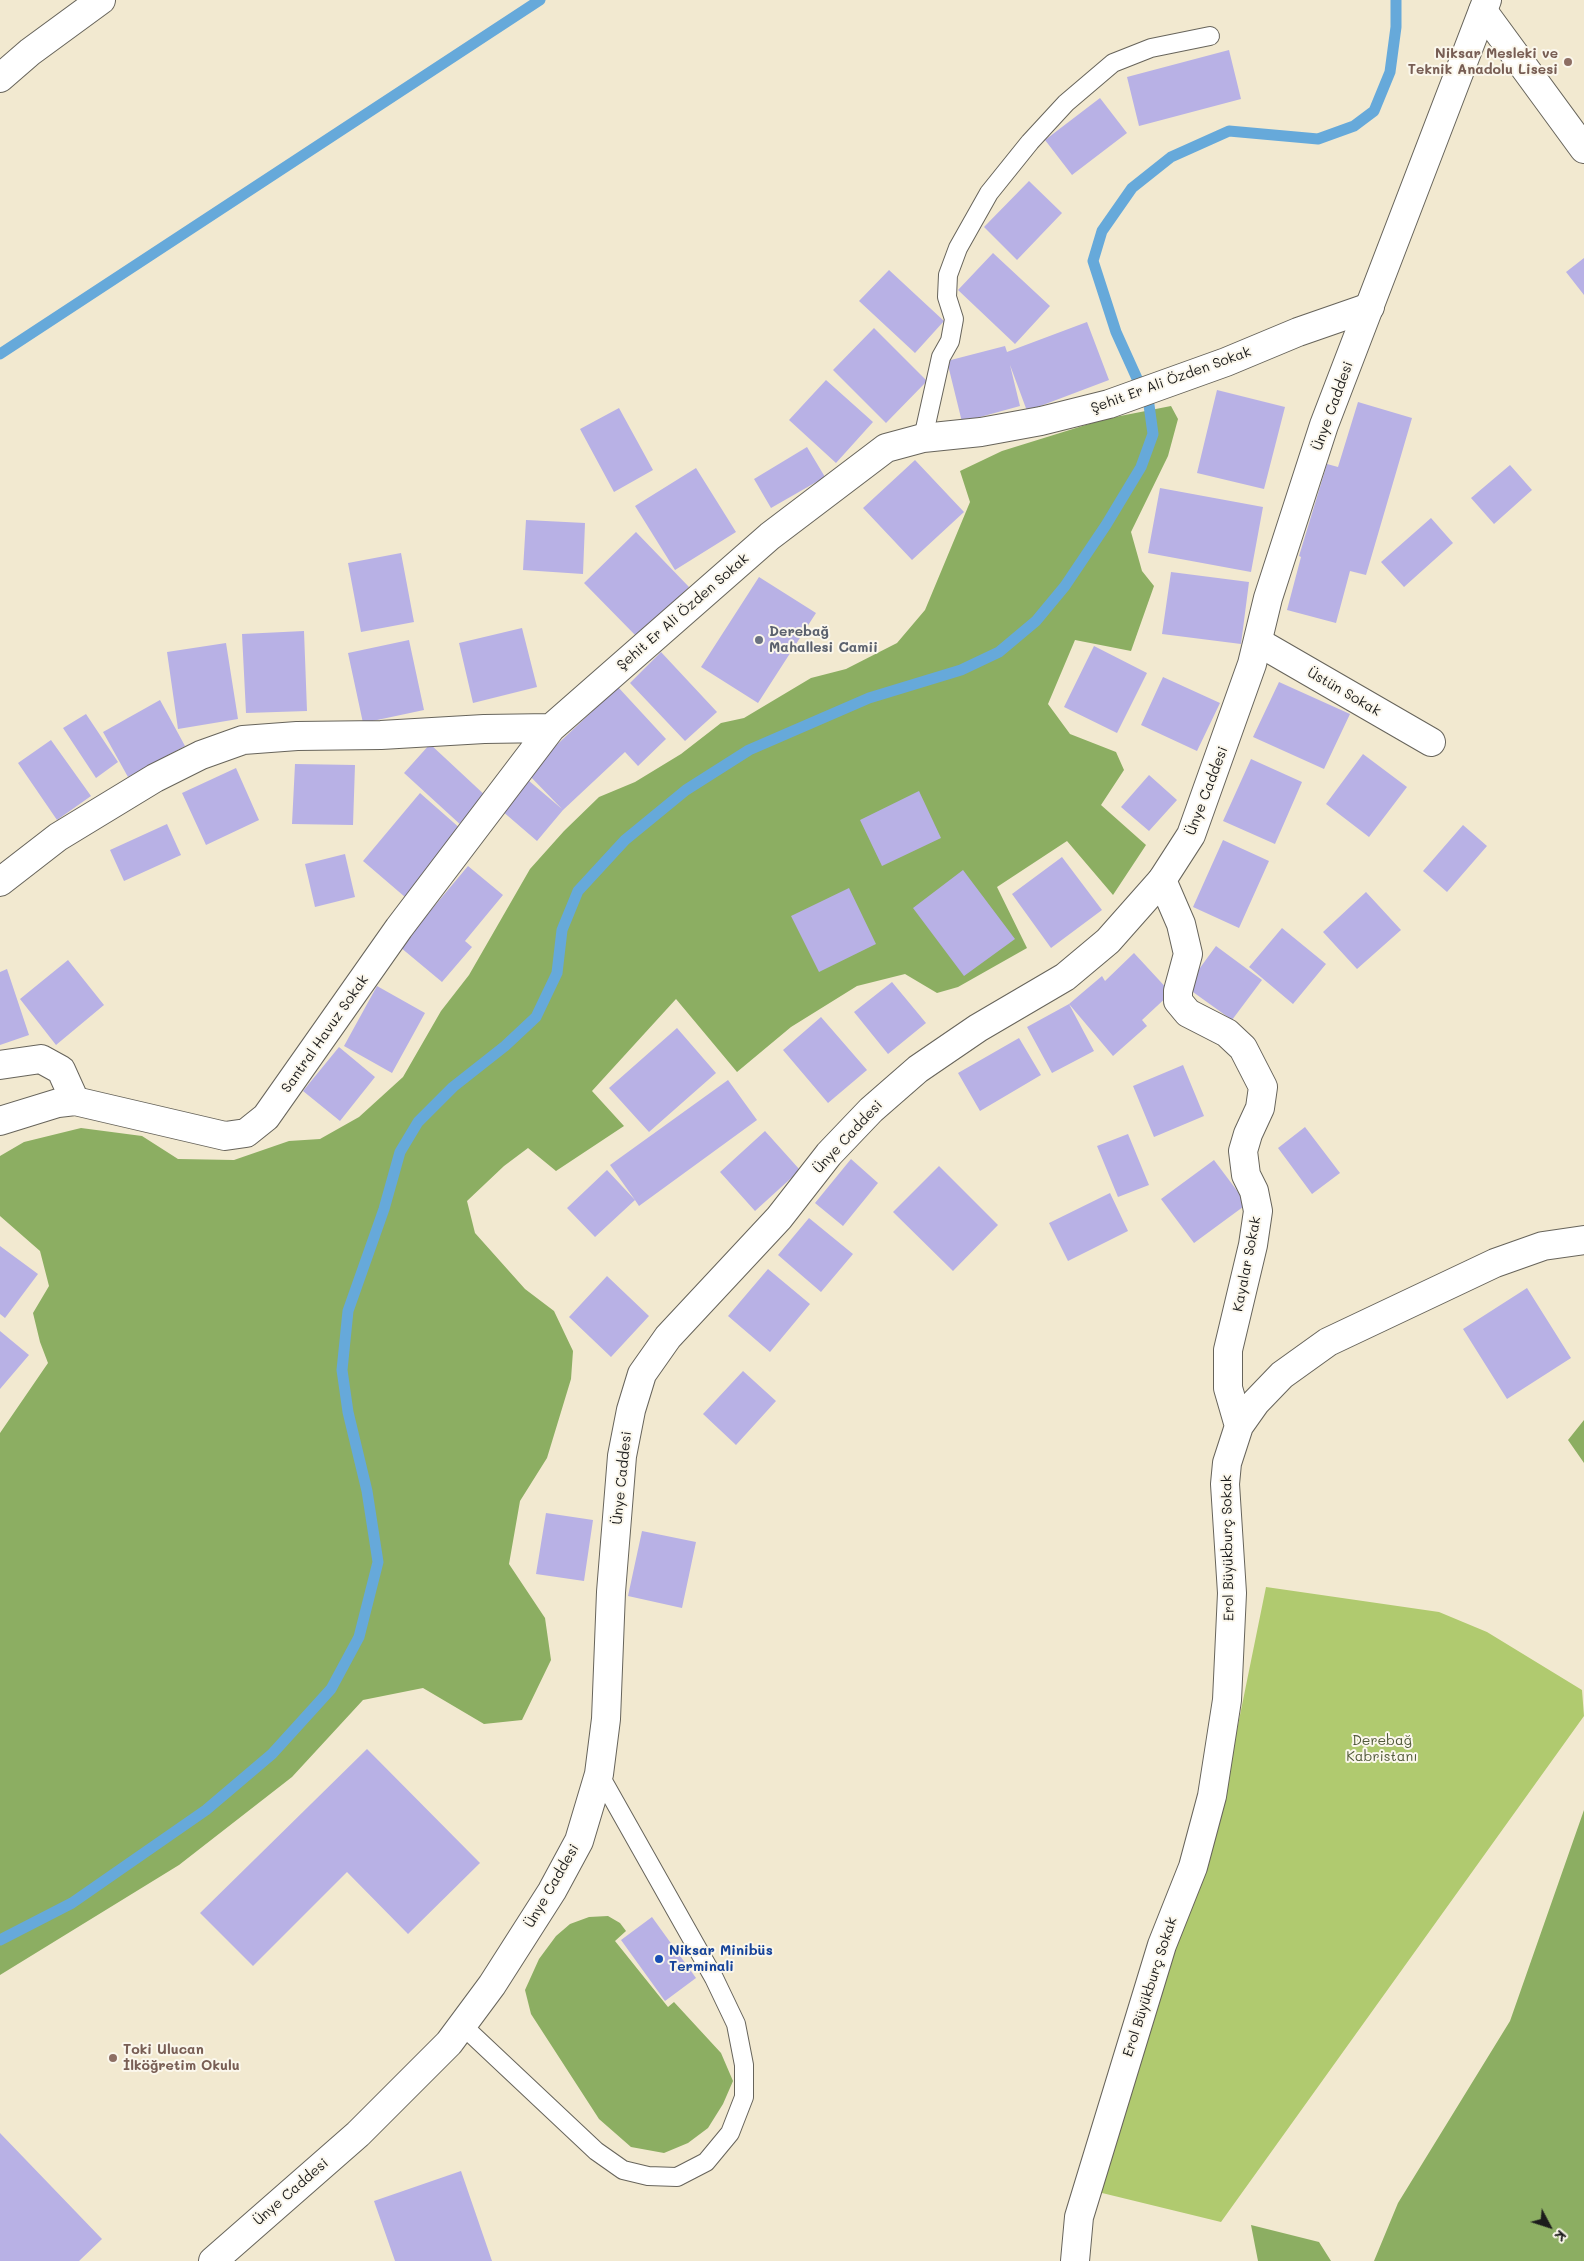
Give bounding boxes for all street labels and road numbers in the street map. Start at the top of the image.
street label: Şehit Er Ali Özden Sokak [1089,343,1253,417]
street label: Ünye Caddesi [1309,359,1357,453]
street label: Şehit Er Ali Özden Sokak [614,550,752,674]
street label: Üstün Sokak [1304,664,1384,720]
street label: Ünye Caddesi [1182,744,1232,838]
street label: Santral Havuz Sokak [278,972,372,1096]
street label: Ünye Caddesi [810,1097,886,1177]
street label: Kayalar Sokak [1230,1215,1264,1313]
street label: Ünye Caddesi [609,1430,635,1526]
street label: Erol Büyükburç Sokak [1218,1475,1238,1621]
street label: Ünye Caddesi [521,1841,583,1931]
street label: Erol Büyükburç Sokak [1119,1915,1181,2059]
street label: Ünye Caddesi [250,2155,332,2229]

